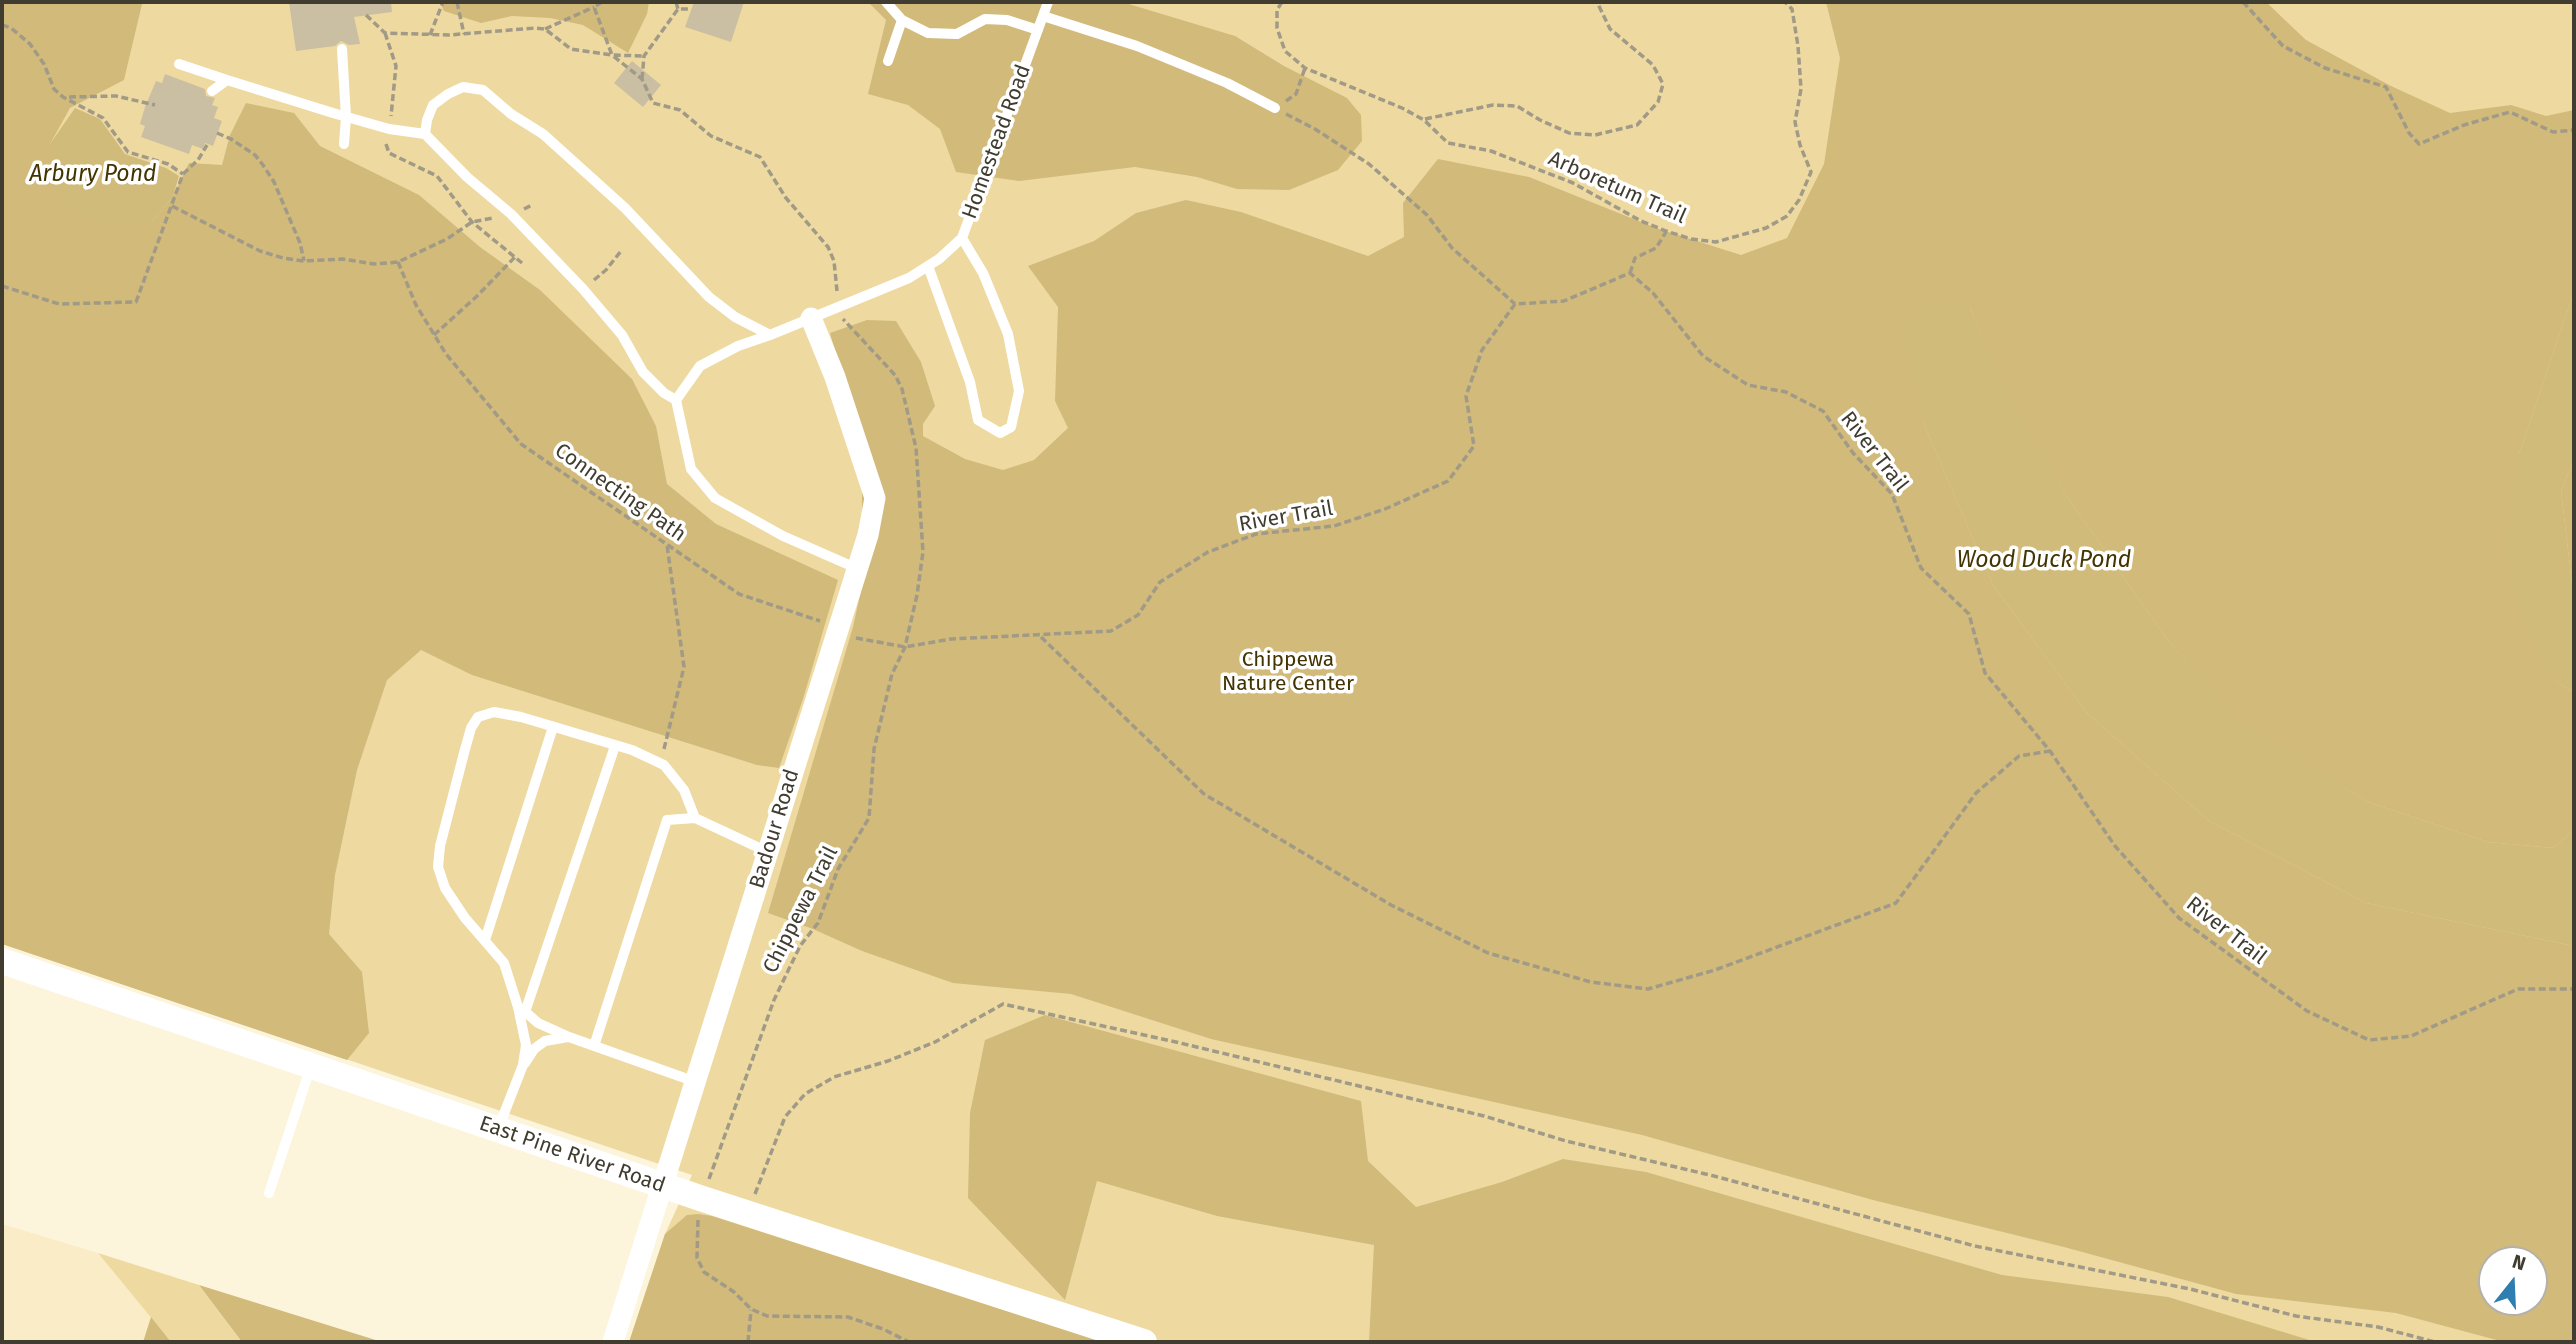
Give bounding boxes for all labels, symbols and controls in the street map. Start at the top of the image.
street label: Homestead Road [957,61,1037,223]
street label: Arboretum Trail [1544,146,1690,230]
water label: Arbury Pond [30,161,156,189]
street label: River Trail [1835,407,1913,497]
street label: Connecting Path [550,438,690,548]
street label: River Trail [1237,496,1335,538]
water label: Wood Duck Pond [1957,547,2131,575]
park label: Chippewa Nature Center [1222,647,1354,697]
street label: Badour Road [745,766,805,892]
street label: Chippewa Trail [758,842,844,978]
street label: River Trail [2181,892,2271,970]
street label: East Pine River Road [476,1111,668,1199]
north arrow [2478,1246,2548,1316]
text: N [2509,1250,2529,1275]

